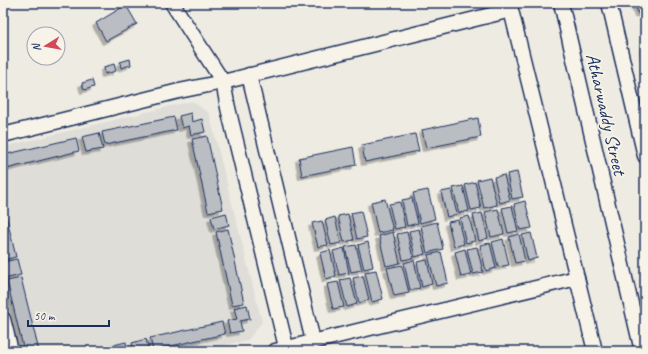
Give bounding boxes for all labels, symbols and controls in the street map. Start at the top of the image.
north arrow [26,26,66,66]
text: N [28,41,44,53]
street label: Atharwaddy Street [580,51,632,179]
scale bar [28,302,109,328]
text: 50 m [34,308,56,324]

